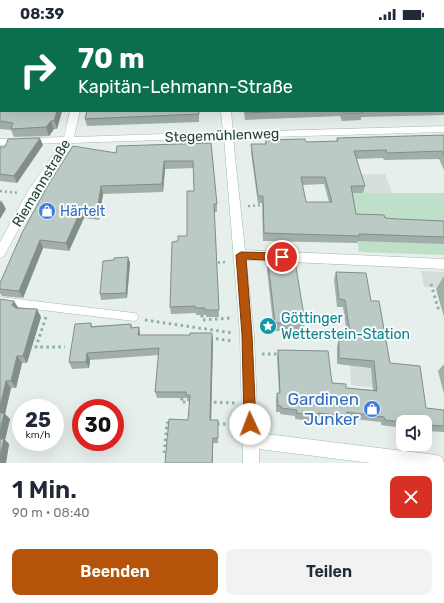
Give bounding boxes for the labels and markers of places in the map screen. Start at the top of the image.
shop icon: Härtelt [37,201,57,221]
place label: Härtelt [60,203,106,220]
pin [265,240,299,274]
place label: Göttinger Wetterstein-Station [281,310,410,343]
place icon: Göttinger Wetterstein-Station [258,316,278,336]
place label: Gardinen Junker [287,389,360,429]
shop icon: Gardinen Junker [362,399,382,419]

